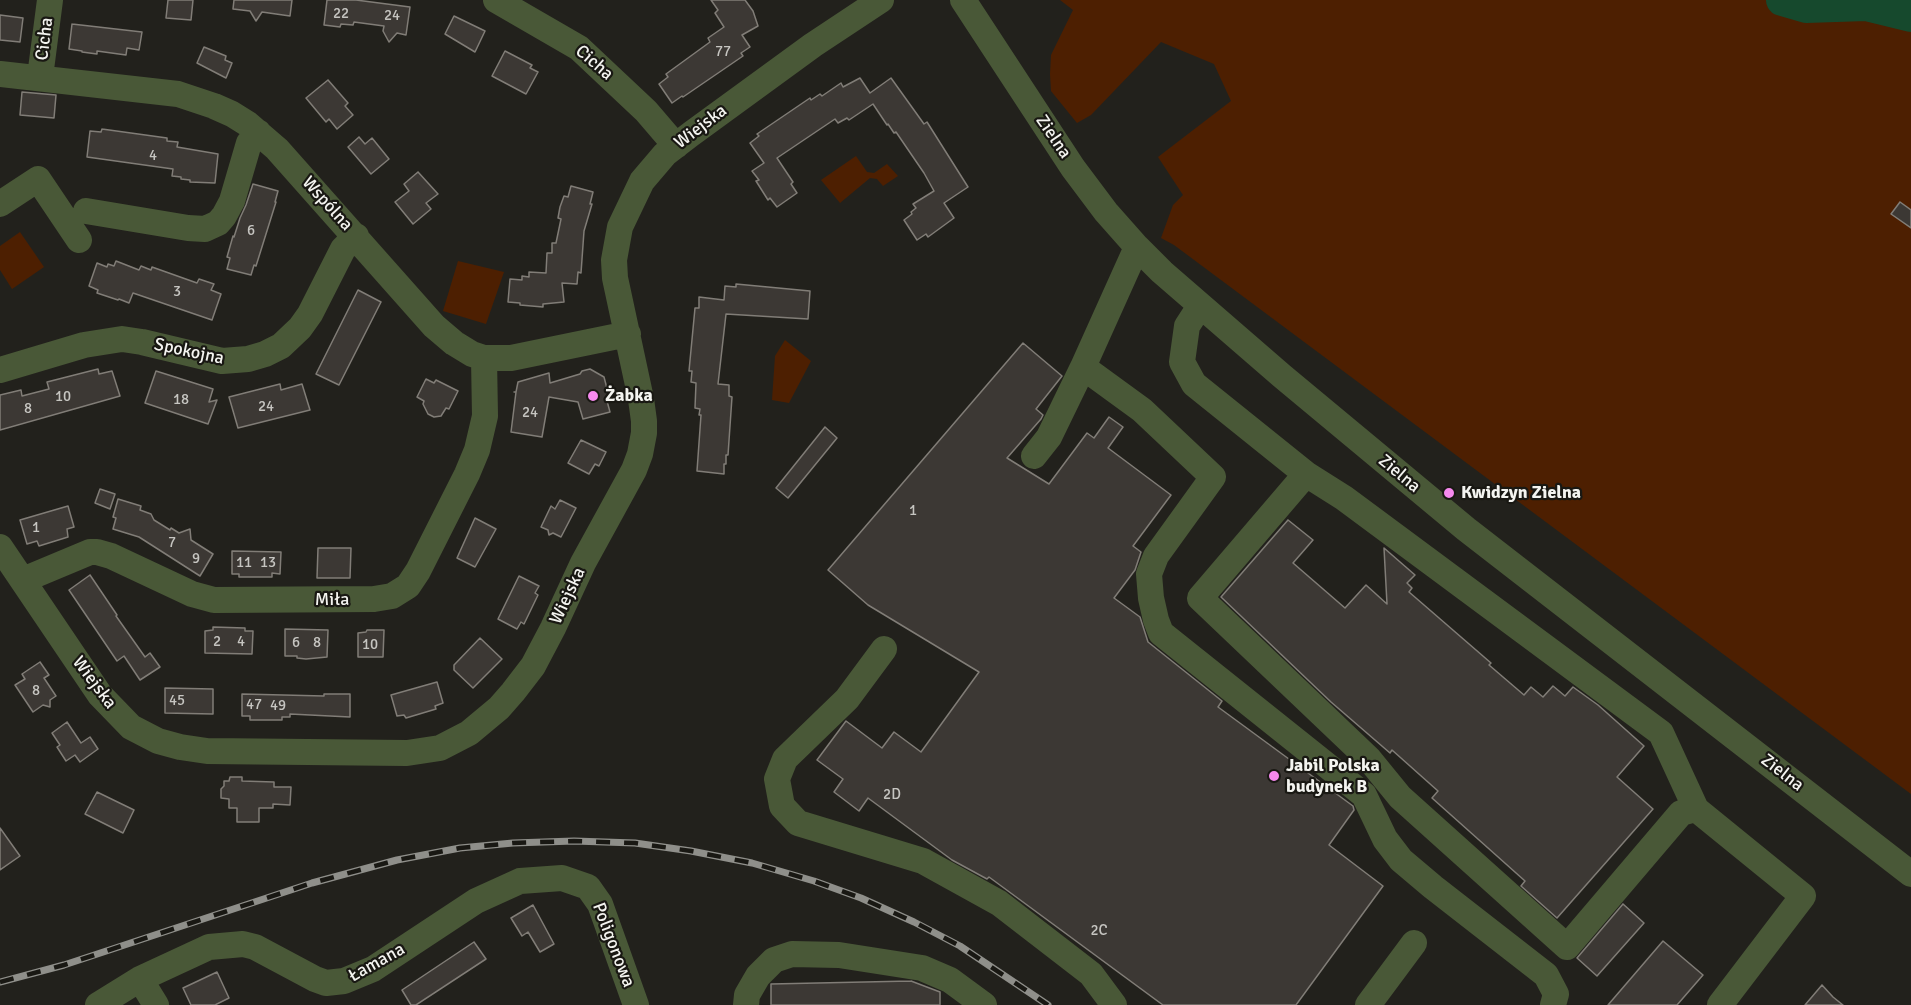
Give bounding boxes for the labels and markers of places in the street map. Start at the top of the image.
place label: Żabka [605,385,653,407]
marker: Żabka [586,389,600,403]
place label: Kwidzyn Zielna [1461,482,1581,504]
marker: Kwidzyn Zielna [1442,486,1456,500]
place label: Jabil Polska budynek B [1286,755,1380,798]
marker: Jabil Polska budynek B [1267,769,1281,783]

